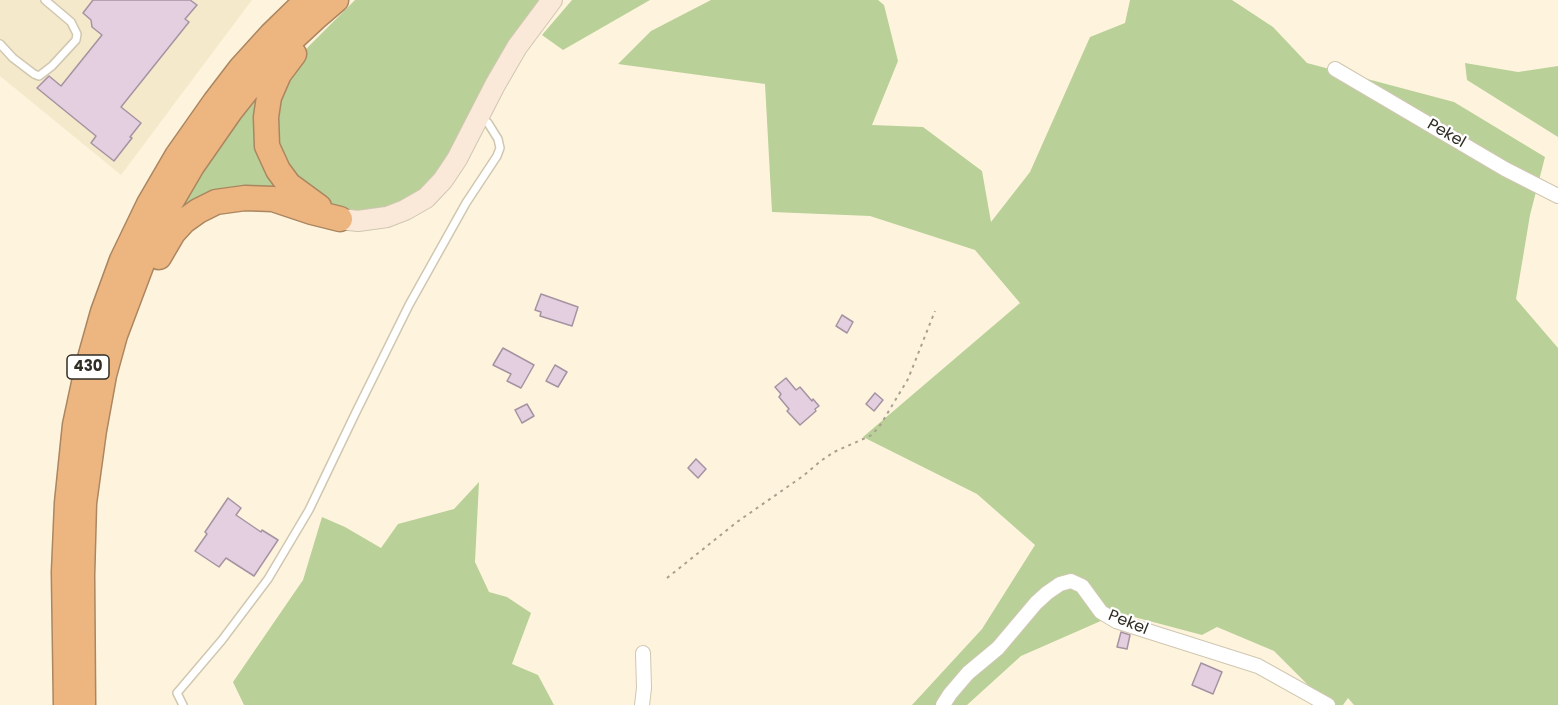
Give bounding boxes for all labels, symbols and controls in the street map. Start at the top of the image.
street label: Pekel [1423,115,1469,153]
road number: 430 [67,355,109,379]
street label: Pekel [1105,606,1151,640]

